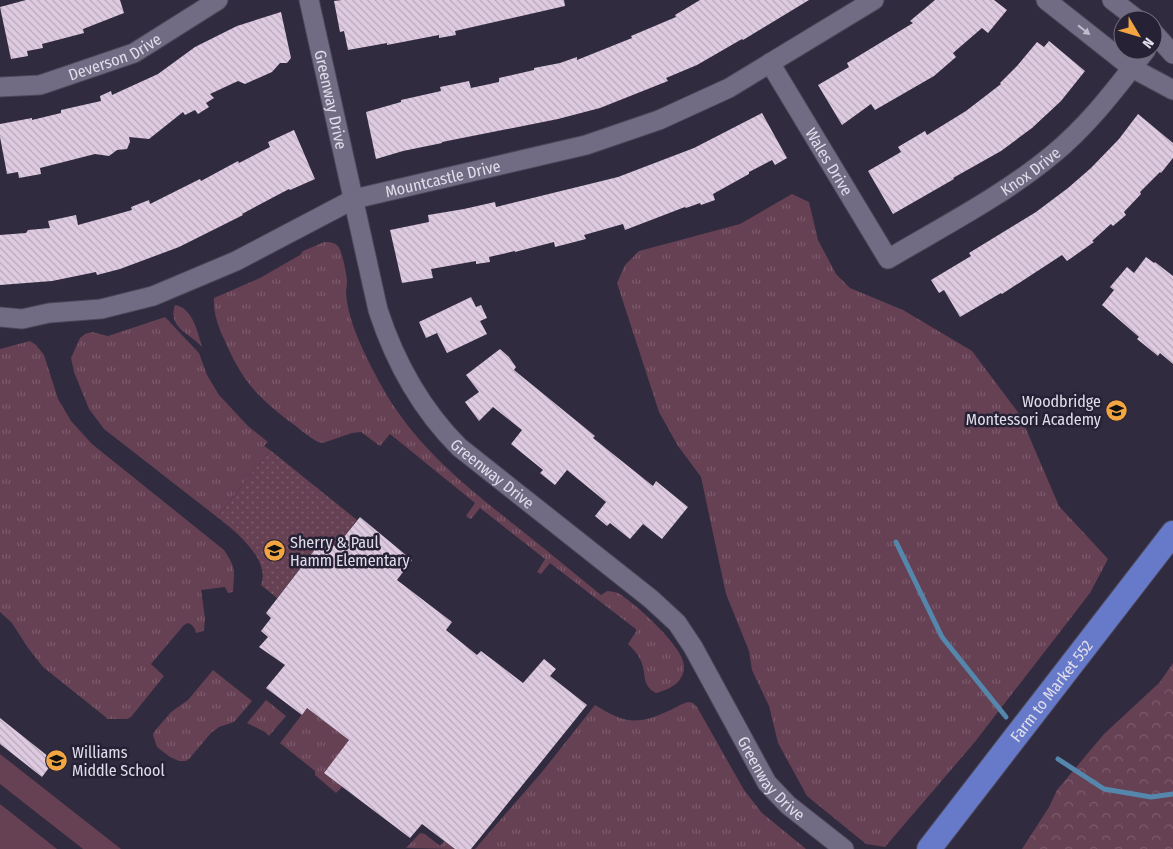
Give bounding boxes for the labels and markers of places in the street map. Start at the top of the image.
place label: Woodbridge Montessori Academy [966,392,1102,429]
school or university icon: Woodbridge Montessori Academy [1105,398,1129,422]
place label: Sherry & Paul Hamm Elementary [290,533,411,570]
school or university icon: Sherry & Paul Hamm Elementary [262,539,286,563]
place label: Williams Middle School [72,743,165,780]
school or university icon: Williams Middle School [44,749,68,773]

